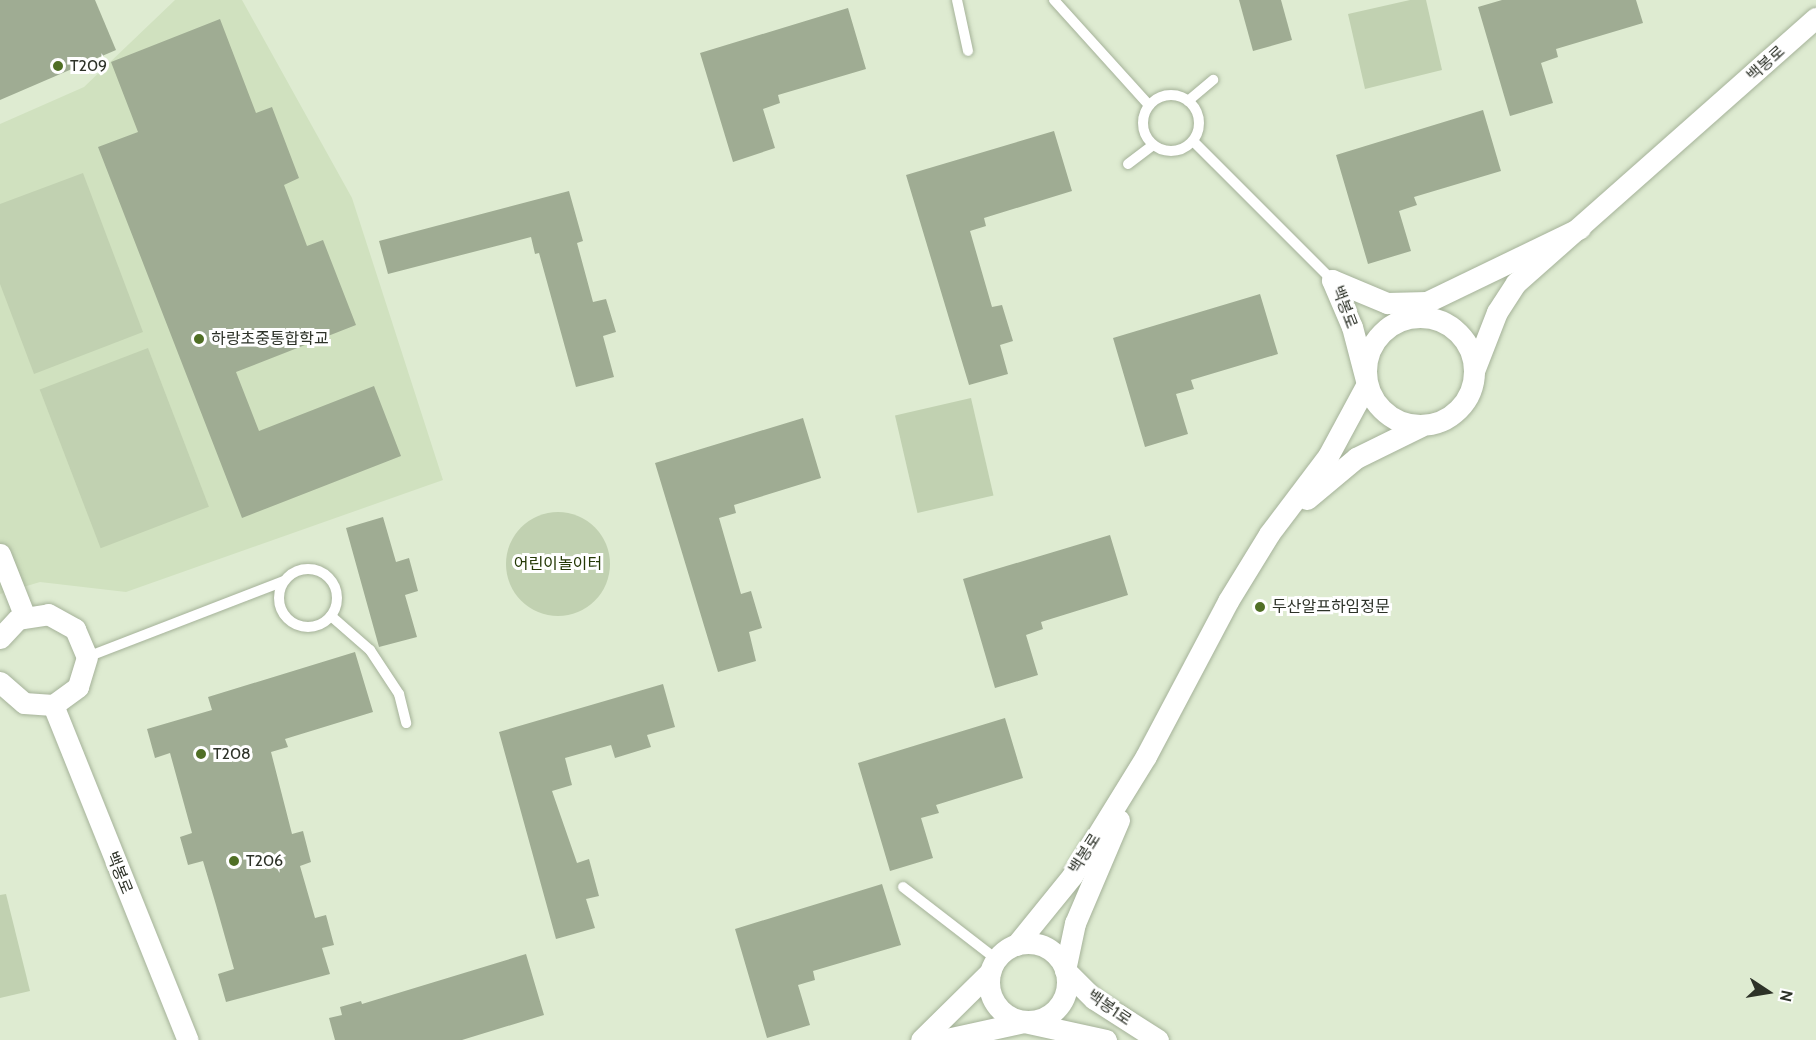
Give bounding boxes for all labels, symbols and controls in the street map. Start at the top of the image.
street label: 백봉로 [1743,42,1789,86]
place label: T209 [70,56,107,76]
marker: T209 [51,59,65,73]
street label: 백봉로 [1327,283,1361,331]
place label: 하랑초중통합학교 [211,329,329,349]
marker: 하랑초중통합학교 [192,332,206,346]
park label: 어린이놀이터 [514,554,602,574]
place label: 두산알프하임정문 [1272,597,1390,617]
marker: 두산알프하임정문 [1253,600,1267,614]
place label: T208 [213,744,251,764]
marker: T208 [194,747,208,761]
street label: 백봉로 [1065,830,1105,878]
street label: 백봉로 [102,849,136,897]
place label: T206 [246,851,283,871]
marker: T206 [227,854,241,868]
north arrow [1738,962,1798,1022]
street label: 백봉1로 [1083,986,1135,1030]
text: N [1776,988,1797,1003]

